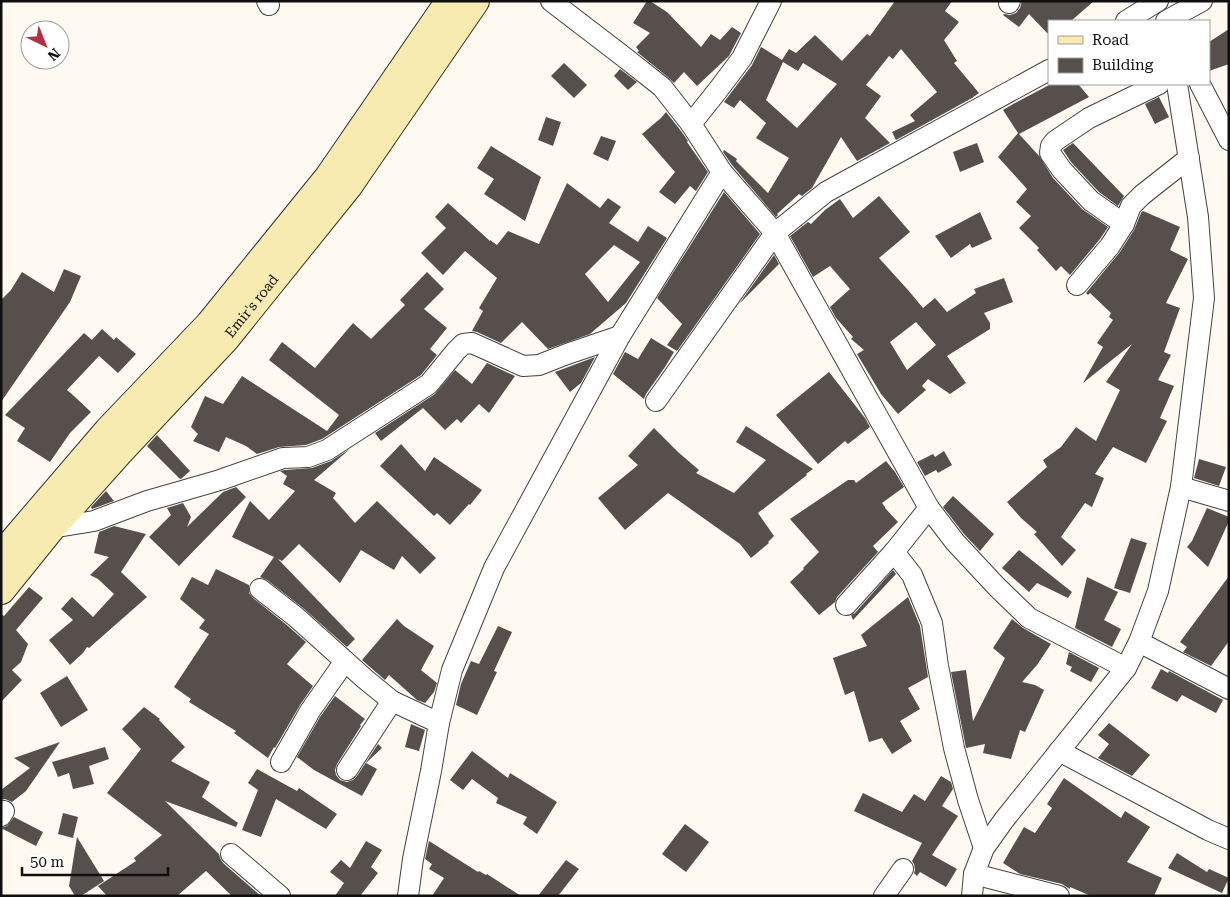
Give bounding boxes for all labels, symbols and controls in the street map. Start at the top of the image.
north arrow [20,20,70,70]
legend [1048,20,1210,85]
text: Road [1092,31,1129,49]
text: N [44,45,63,64]
text: Building [1092,56,1154,74]
street label: Emir's road [222,271,282,341]
scale bar [22,844,169,876]
text: 50 m [30,853,65,871]

